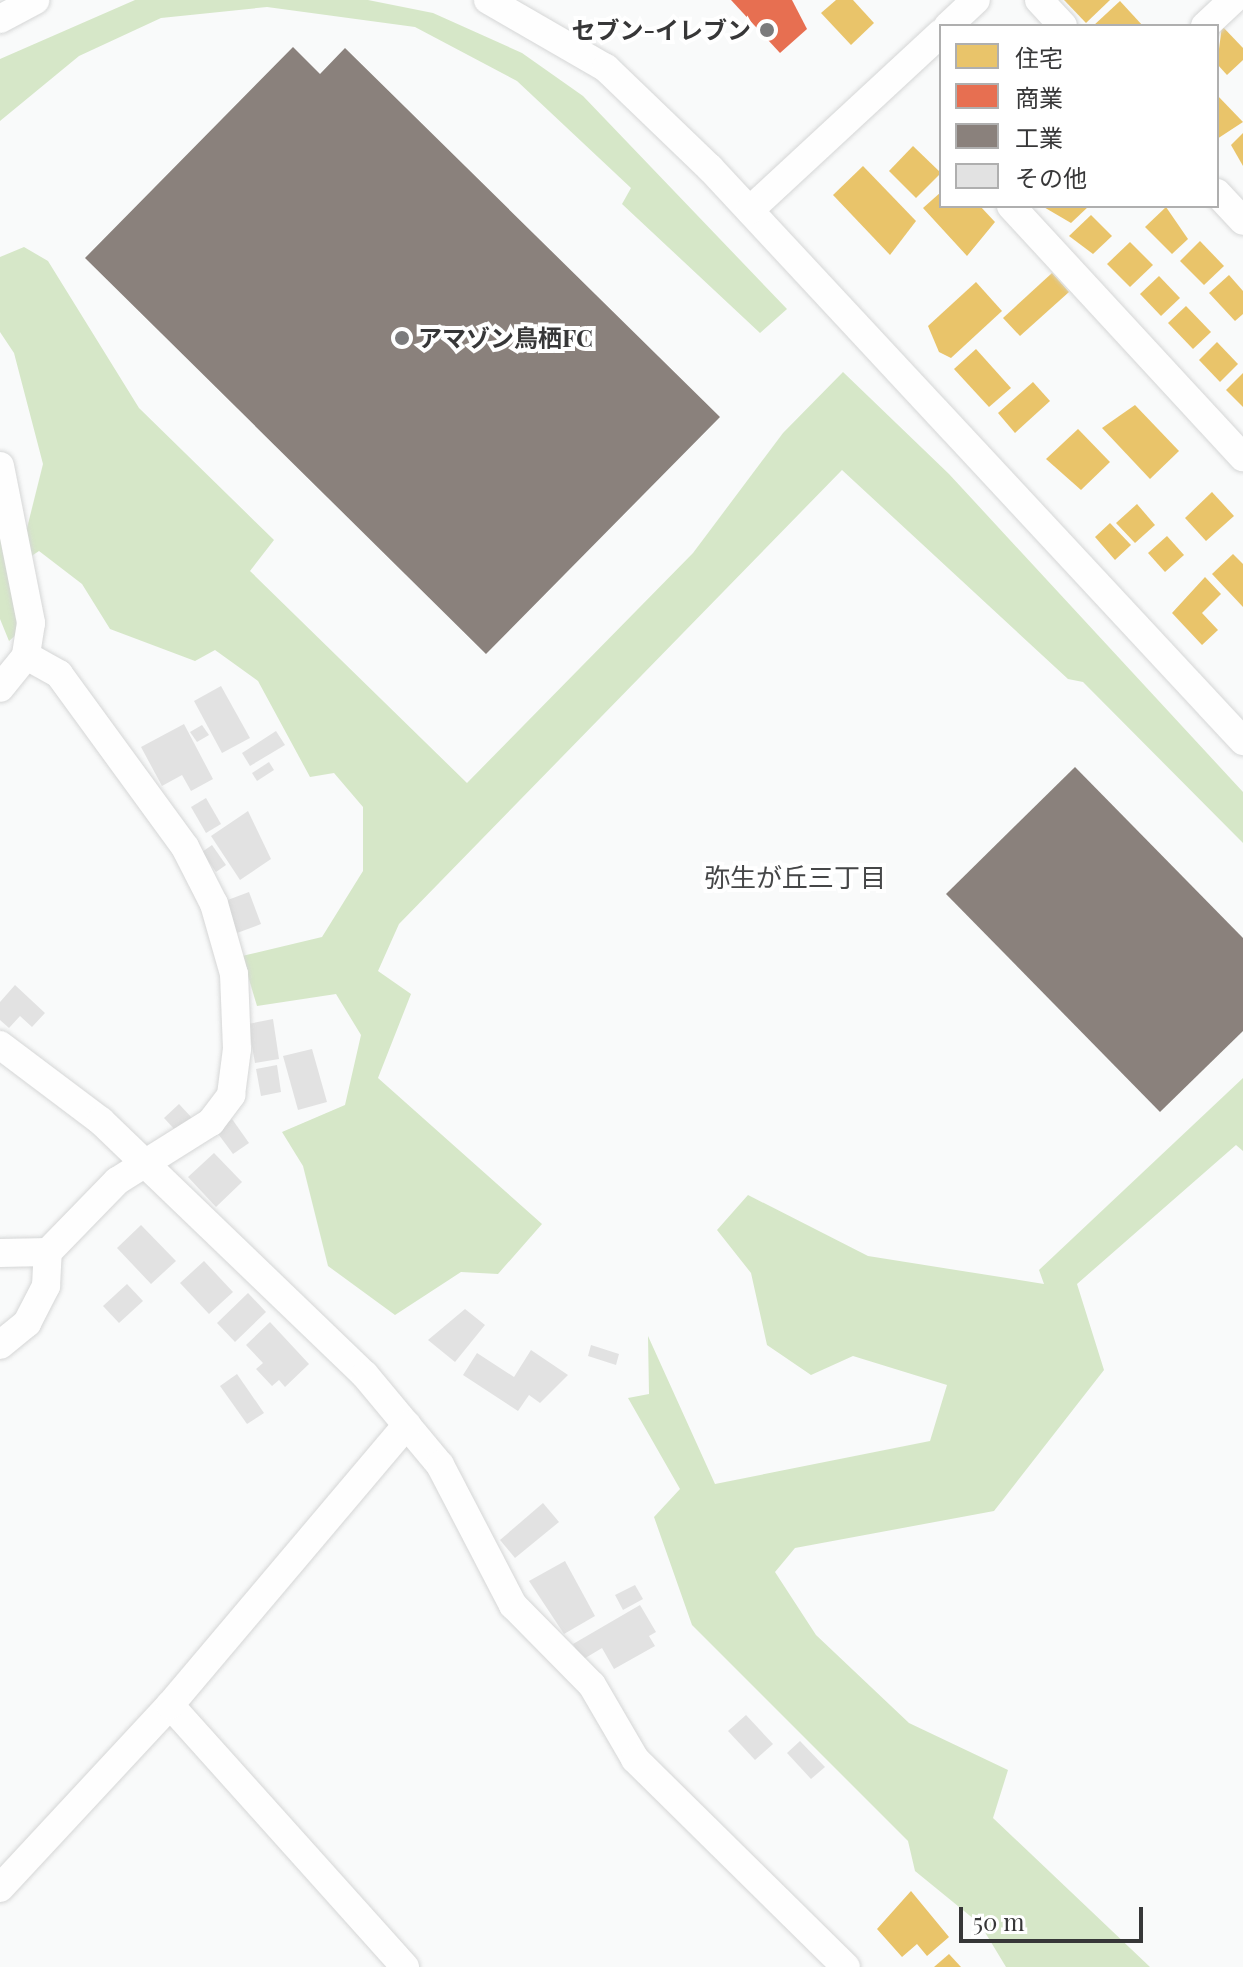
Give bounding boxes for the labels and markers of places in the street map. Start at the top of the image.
place label: セブン-イレブン [571,16,751,44]
marker: セブン-イレブン [758,21,776,39]
place label: アマゾン鳥栖FC [418,324,593,352]
marker: アマゾン鳥栖FC [393,329,411,347]

